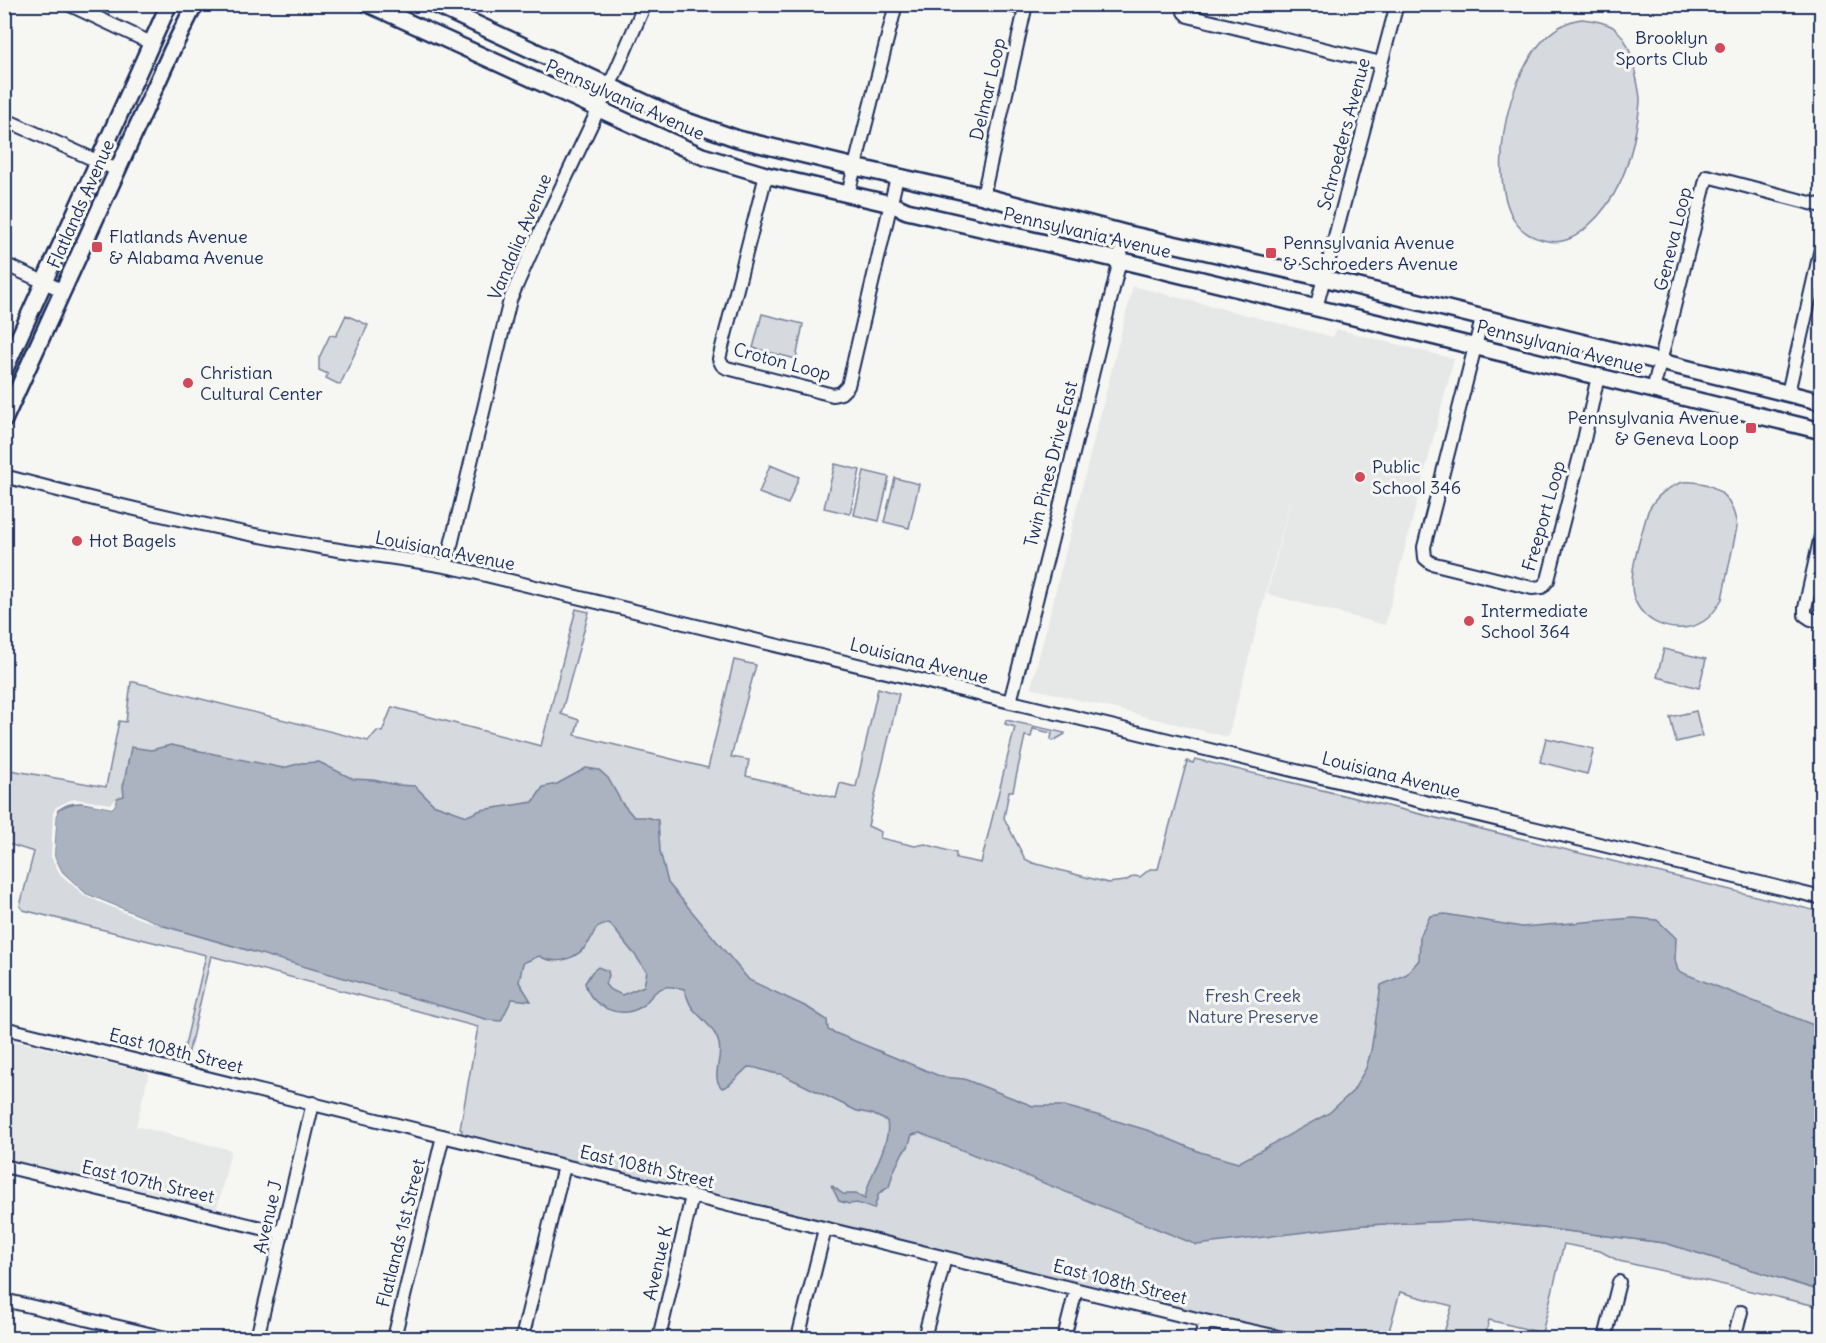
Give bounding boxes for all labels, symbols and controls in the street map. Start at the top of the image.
place label: Brooklyn Sports Club [1615,26,1708,70]
street label: Delmar Loop [965,36,1010,142]
marker: Brooklyn Sports Club [1713,41,1727,55]
street label: Pennsylvania Avenue [542,54,708,145]
street label: Schroeders Avenue [1312,55,1375,213]
street label: Flatlands Avenue [42,136,119,272]
street label: Vandalia Avenue [483,170,557,303]
street label: Geneva Loop [1649,185,1697,293]
street label: Pennsylvania Avenue [1001,202,1173,263]
place label: Flatlands Avenue & Alabama Avenue [109,225,264,269]
place label: Pennsylvania Avenue & Schroeders Avenue [1283,231,1458,275]
marker: Flatlands Avenue & Alabama Avenue [90,240,104,254]
marker: Pennsylvania Avenue & Schroeders Avenue [1264,246,1278,260]
street label: Pennsylvania Avenue [1474,315,1646,378]
street label: Croton Loop [731,337,833,386]
place label: Christian Cultural Center [200,361,323,405]
marker: Christian Cultural Center [181,376,195,390]
street label: Twin Pines Drive East [1019,378,1082,549]
place label: Pennsylvania Avenue & Geneva Loop [1568,406,1739,450]
marker: Pennsylvania Avenue & Geneva Loop [1744,421,1758,435]
place label: Public School 346 [1372,455,1461,499]
street label: Freeport Loop [1517,458,1570,574]
marker: Public School 346 [1353,470,1367,484]
street label: Louisiana Avenue [373,526,517,575]
place label: Hot Bagels [89,529,176,552]
marker: Hot Bagels [70,534,84,548]
place label: Intermediate School 364 [1481,599,1588,643]
marker: Intermediate School 364 [1462,614,1476,628]
street label: Louisiana Avenue [847,632,991,689]
street label: Louisiana Avenue [1319,746,1463,803]
park label: Fresh Creek Nature Preserve [1188,984,1318,1028]
street label: East 108th Street [107,1023,246,1078]
street label: East 108th Street [578,1140,717,1193]
street label: East 107th Street [80,1155,217,1208]
street label: Flatlands 1st Street [371,1156,430,1309]
street label: Avenue J [248,1178,287,1256]
street label: Avenue K [638,1223,677,1302]
street label: East 108th Street [1051,1254,1190,1309]

